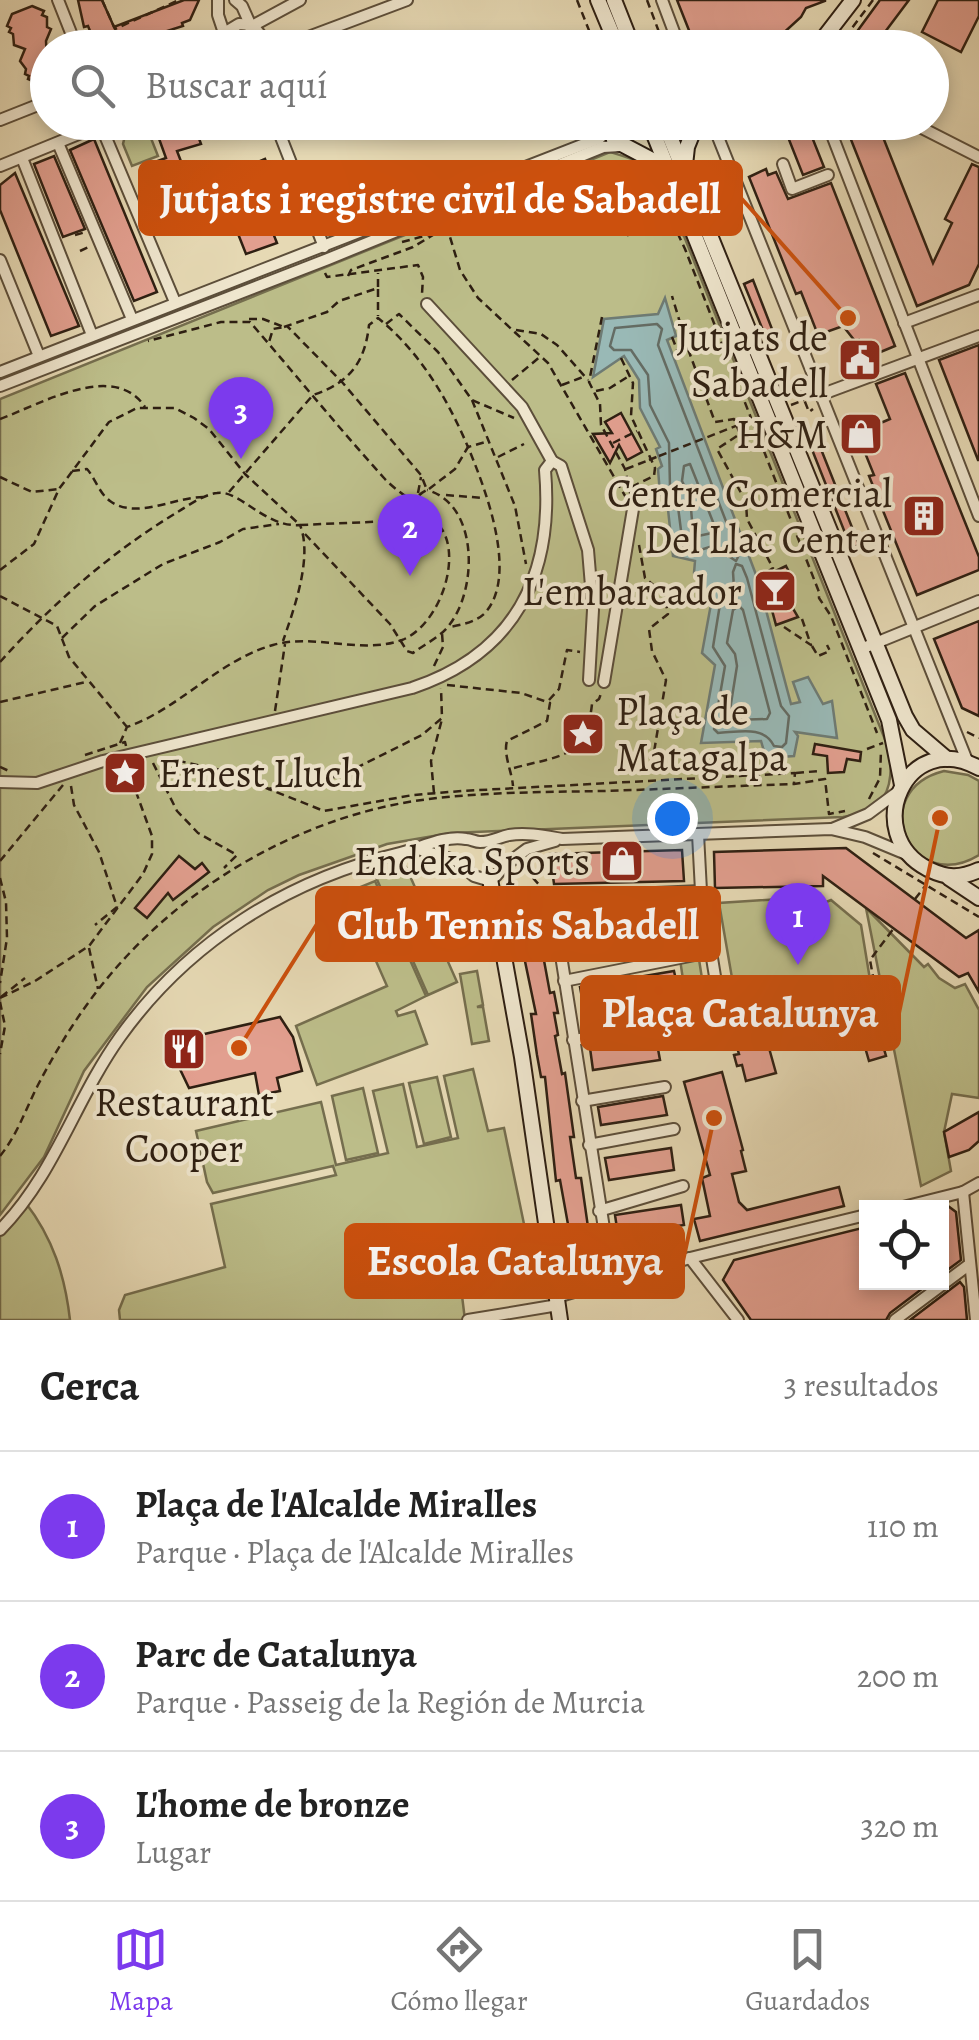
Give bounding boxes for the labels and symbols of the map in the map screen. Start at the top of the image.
callout: Jutjats i registre civil de Sabadell [140,162,741,234]
text: Jutjats i registre civil de Sabadell [159,170,721,227]
place label: Jutjats de Sabadell [676,310,828,411]
public building icon: Jutjats de Sabadell [837,337,883,383]
pin: 3 [208,376,274,459]
place label: H&M [736,407,828,462]
shop icon: H&M [838,411,884,457]
place label: Centre Comercial Del Llac Center [607,466,892,567]
building icon: Centre Comercial Del Llac Center [901,493,947,539]
pin: 2 [378,494,442,576]
place label: L'embarcador [522,564,742,619]
bar icon: L'embarcador [752,568,798,614]
place label: Plaça de Matagalpa [616,684,788,785]
place icon: Plaça de Matagalpa [560,711,606,757]
place label: Ernest Lluch [158,746,363,801]
place icon: Ernest Lluch [102,750,148,796]
your location [647,793,698,844]
place label: Endeka Sports [354,834,590,889]
shop icon: Endeka Sports [599,838,645,884]
pin: 1 [766,882,830,965]
callout: Club Tennis Sabadell [317,888,719,960]
text: Club Tennis Sabadell [337,896,699,953]
callout: Plaça Catalunya [582,977,899,1049]
text: Plaça Catalunya [601,984,879,1041]
restaurant icon: Restaurant Cooper [161,1026,207,1072]
place label: Restaurant Cooper [94,1075,274,1176]
callout: Escola Catalunya [346,1225,683,1297]
text: Escola Catalunya [367,1232,664,1289]

